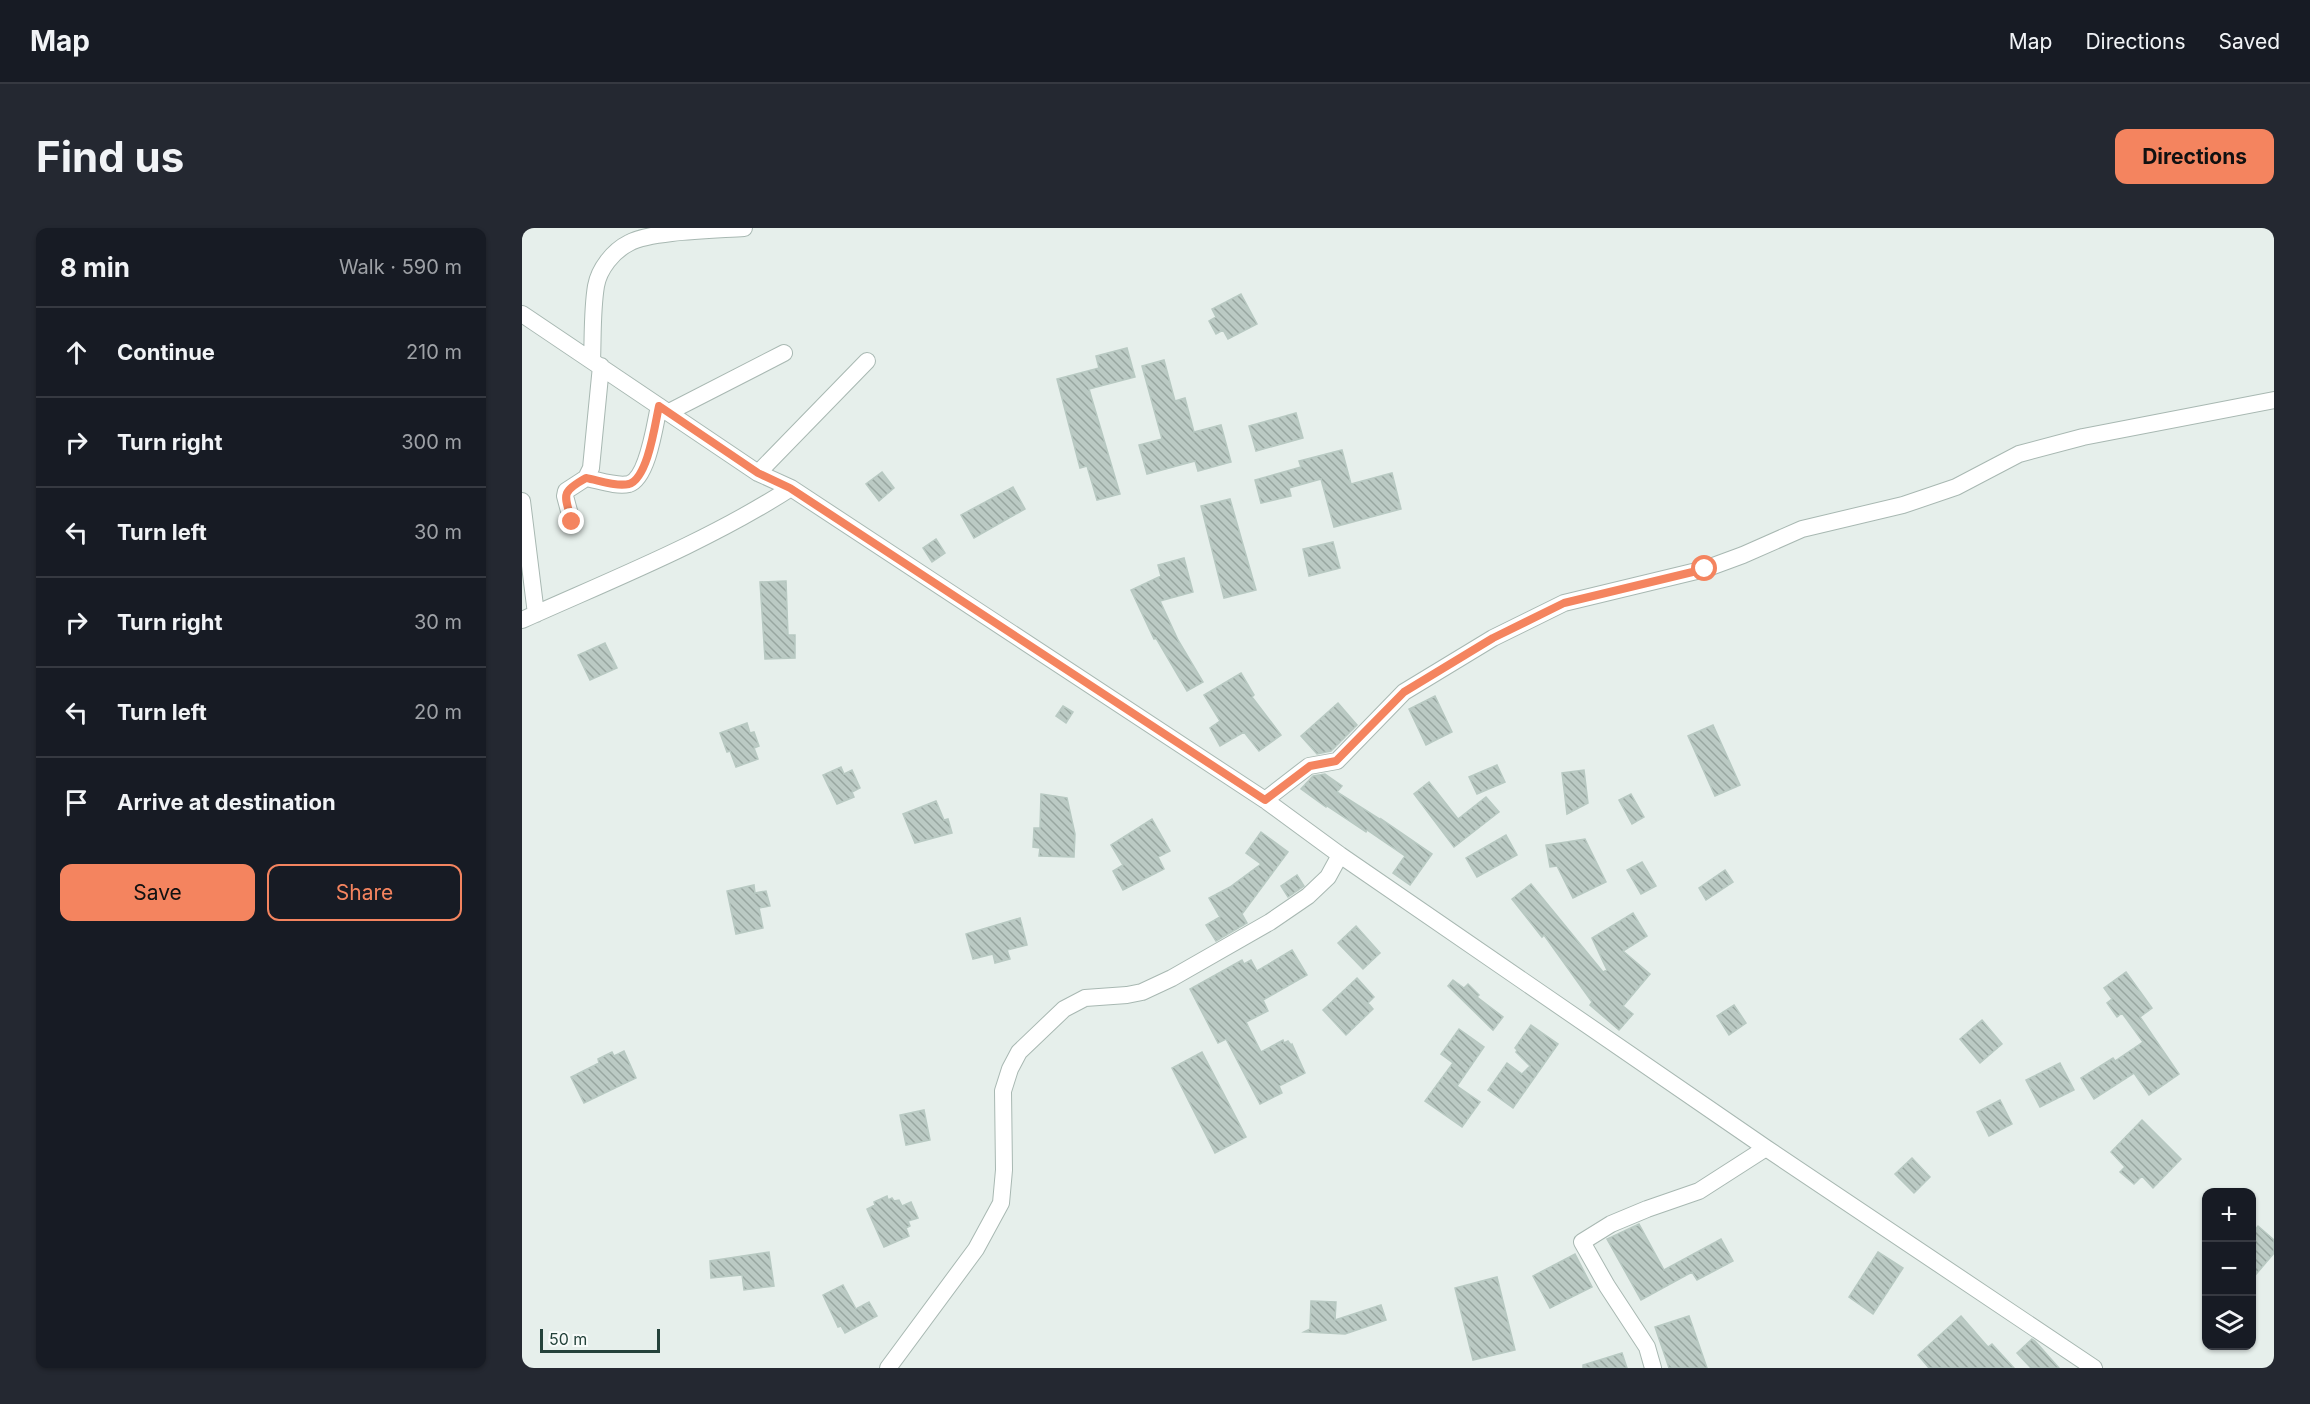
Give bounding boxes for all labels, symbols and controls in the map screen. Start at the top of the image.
text: Map [30,24,90,58]
text: Map [2009,29,2052,54]
text: Directions [2085,29,2186,54]
text: Saved [2219,29,2280,54]
button: Directions [2115,129,2274,184]
text: Find us [36,131,184,182]
text: 8 min [60,252,130,283]
text: Walk · 590 m [339,255,462,279]
icon: ahead [60,336,93,369]
text: Continue [117,339,215,365]
text: 210 m [406,340,462,364]
icon: right [60,426,93,459]
text: Turn right [117,429,223,455]
text: 300 m [401,430,462,454]
route end [558,508,584,534]
icon: left [60,516,93,549]
text: Turn left [117,519,207,545]
text: 30 m [414,520,462,544]
route start [1691,555,1717,581]
icon: right [60,606,93,639]
text: Turn right [117,609,223,635]
text: 30 m [414,610,462,634]
icon: left [60,696,93,729]
text: Turn left [117,699,207,725]
text: 20 m [414,700,462,724]
icon: arrive [60,786,93,819]
text: Arrive at destination [117,789,336,815]
button: Save [60,864,255,921]
button: Share [267,864,462,921]
map controls [2202,1188,2256,1350]
button: + [2202,1188,2256,1242]
button: − [2202,1242,2256,1296]
button: layers [2202,1296,2256,1350]
scale bar [540,1326,660,1354]
text: 50 m [549,1329,587,1349]

